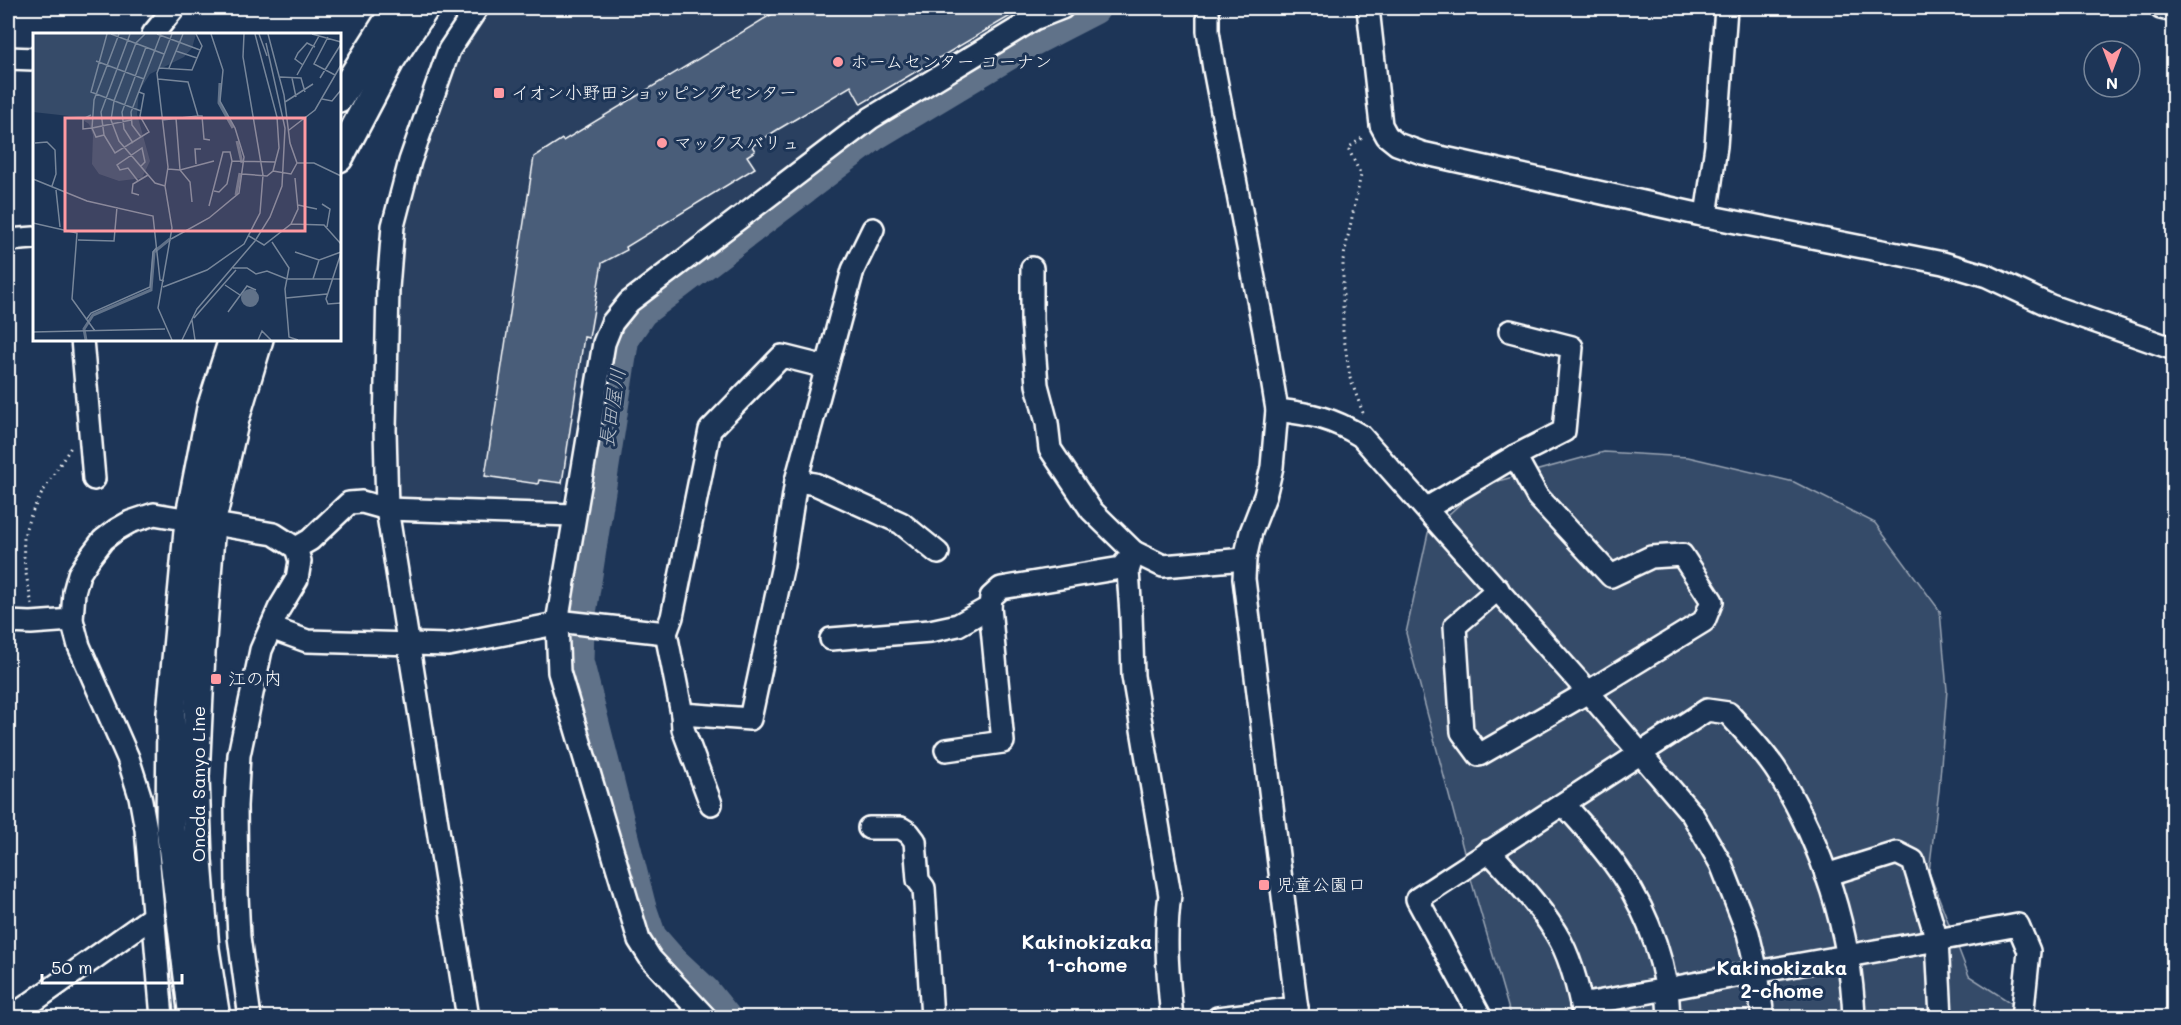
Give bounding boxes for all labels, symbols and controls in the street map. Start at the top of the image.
inset map [33,33,340,340]
north arrow [2082,39,2142,99]
place label: ホームセンター コーナン [850,49,1052,73]
marker: ホームセンター コーナン [831,55,845,69]
text: N [2106,74,2118,95]
place label: イオン小野田ショッピングセンター [511,80,797,104]
marker: イオン小野田ショッピングセンター [492,86,506,100]
place label: マックスバリュ [674,130,800,154]
marker: マックスバリュ [655,136,669,150]
water label: 長田屋川 [592,366,630,449]
place label: 江の内 [228,666,282,690]
marker: 江の内 [209,672,223,686]
street label: Onoda Sanyo Line [186,706,210,862]
place label: 児童公園口 [1276,872,1366,896]
marker: 児童公園口 [1257,878,1271,892]
district label: Kakinokizaka 1-chome [1022,928,1152,977]
scale bar [42,947,182,985]
district label: Kakinokizaka 2-chome [1717,954,1847,1003]
text: 50 m [51,955,93,979]

